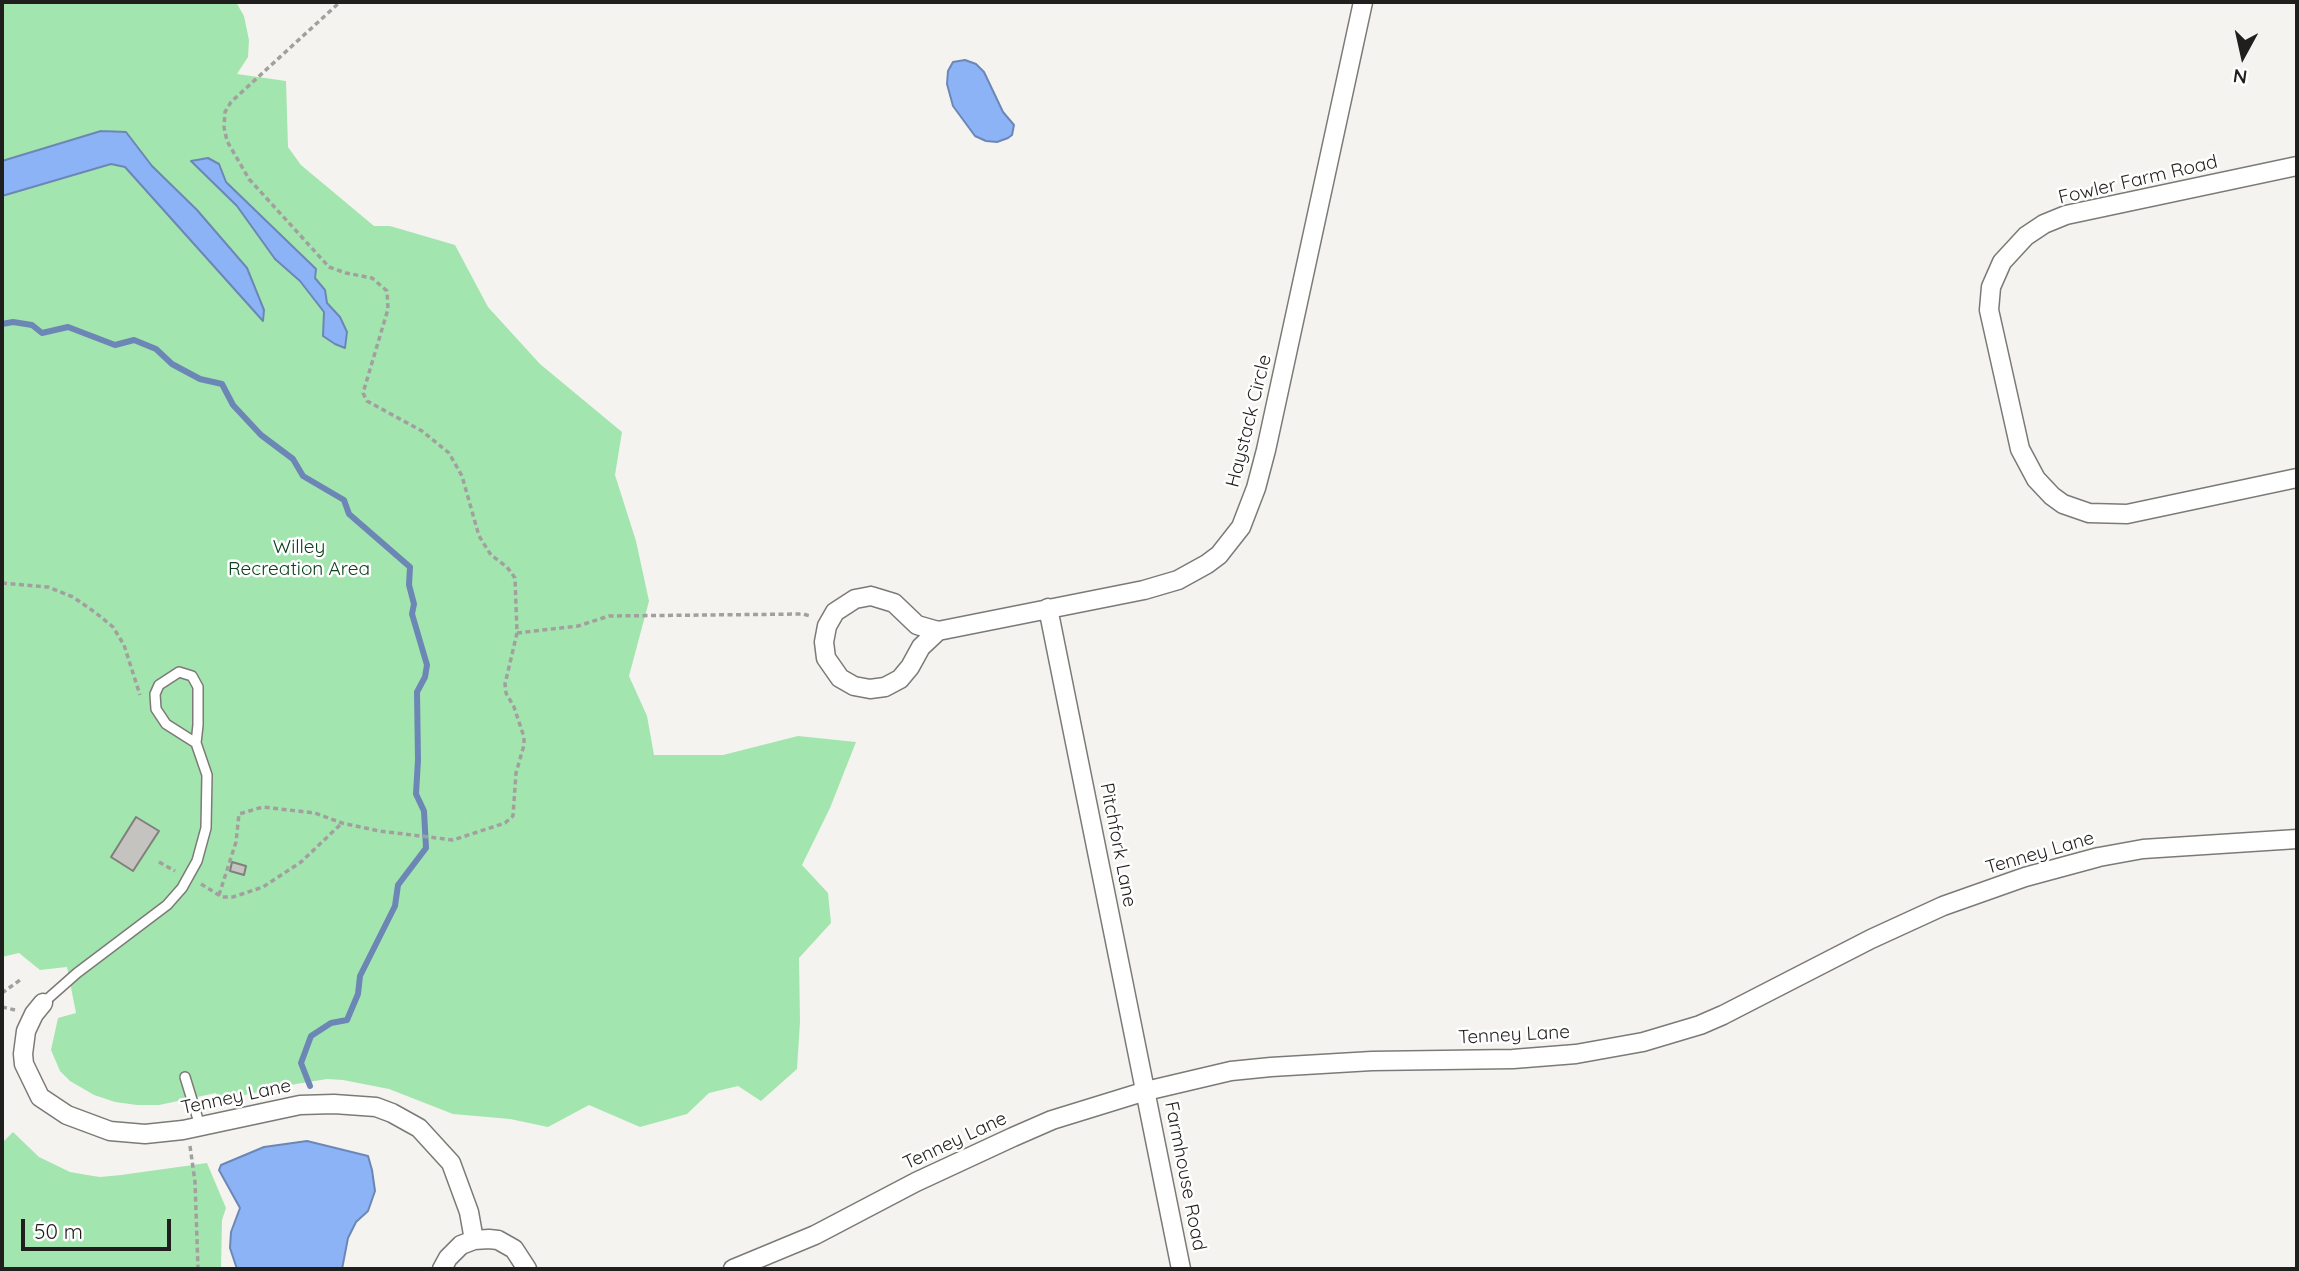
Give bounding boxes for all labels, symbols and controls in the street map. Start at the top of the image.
north arrow [2208,21,2278,91]
text: N [2231,64,2249,90]
street label: Fowler Farm Road [2056,151,2220,209]
street label: Haystack Circle [1221,352,1277,490]
park label: Willey Recreation Area [228,536,370,580]
street label: Pitchfork Lane [1095,781,1141,909]
street label: Tenney Lane [1983,827,2097,879]
street label: Tenney Lane [1458,1021,1570,1049]
street label: Tenney Lane [179,1074,293,1120]
street label: Farmhouse Road [1159,1099,1211,1253]
street label: Tenney Lane [899,1107,1011,1175]
scale bar [24,1204,175,1248]
text: 50 m [34,1218,83,1244]

